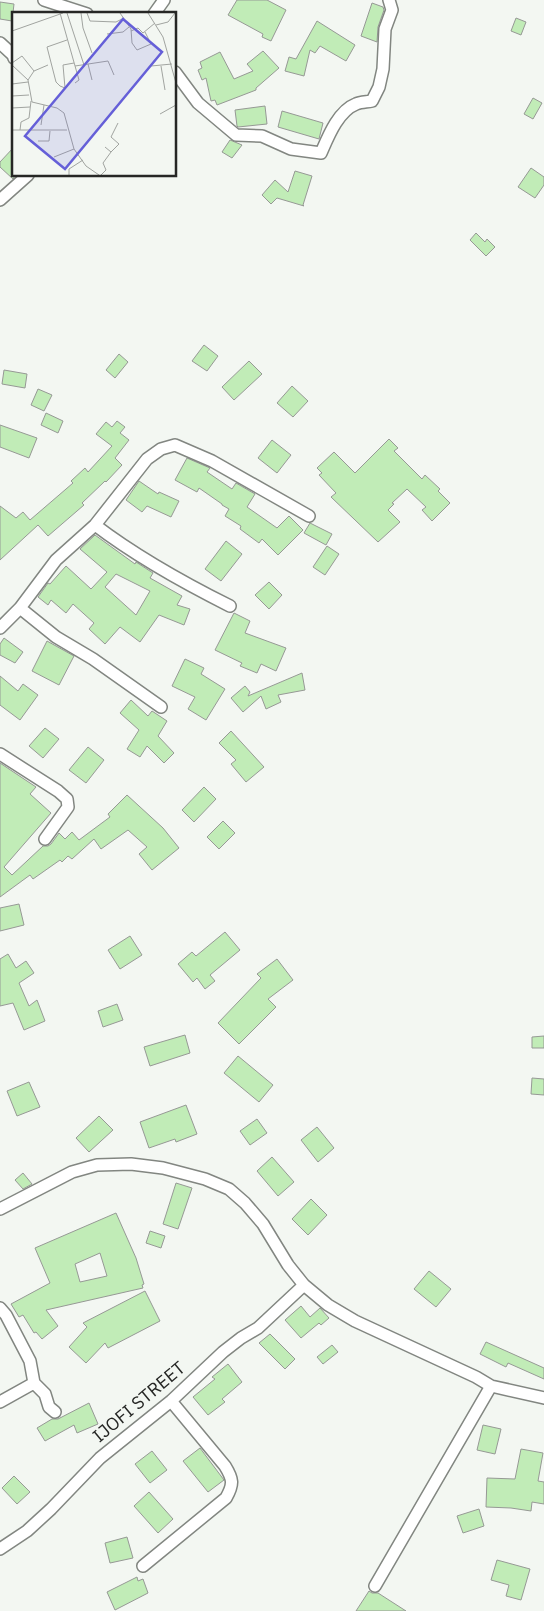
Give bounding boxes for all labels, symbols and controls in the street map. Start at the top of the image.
inset map [12,12,176,176]
street label: IJOFI STREET [88,1356,190,1447]

